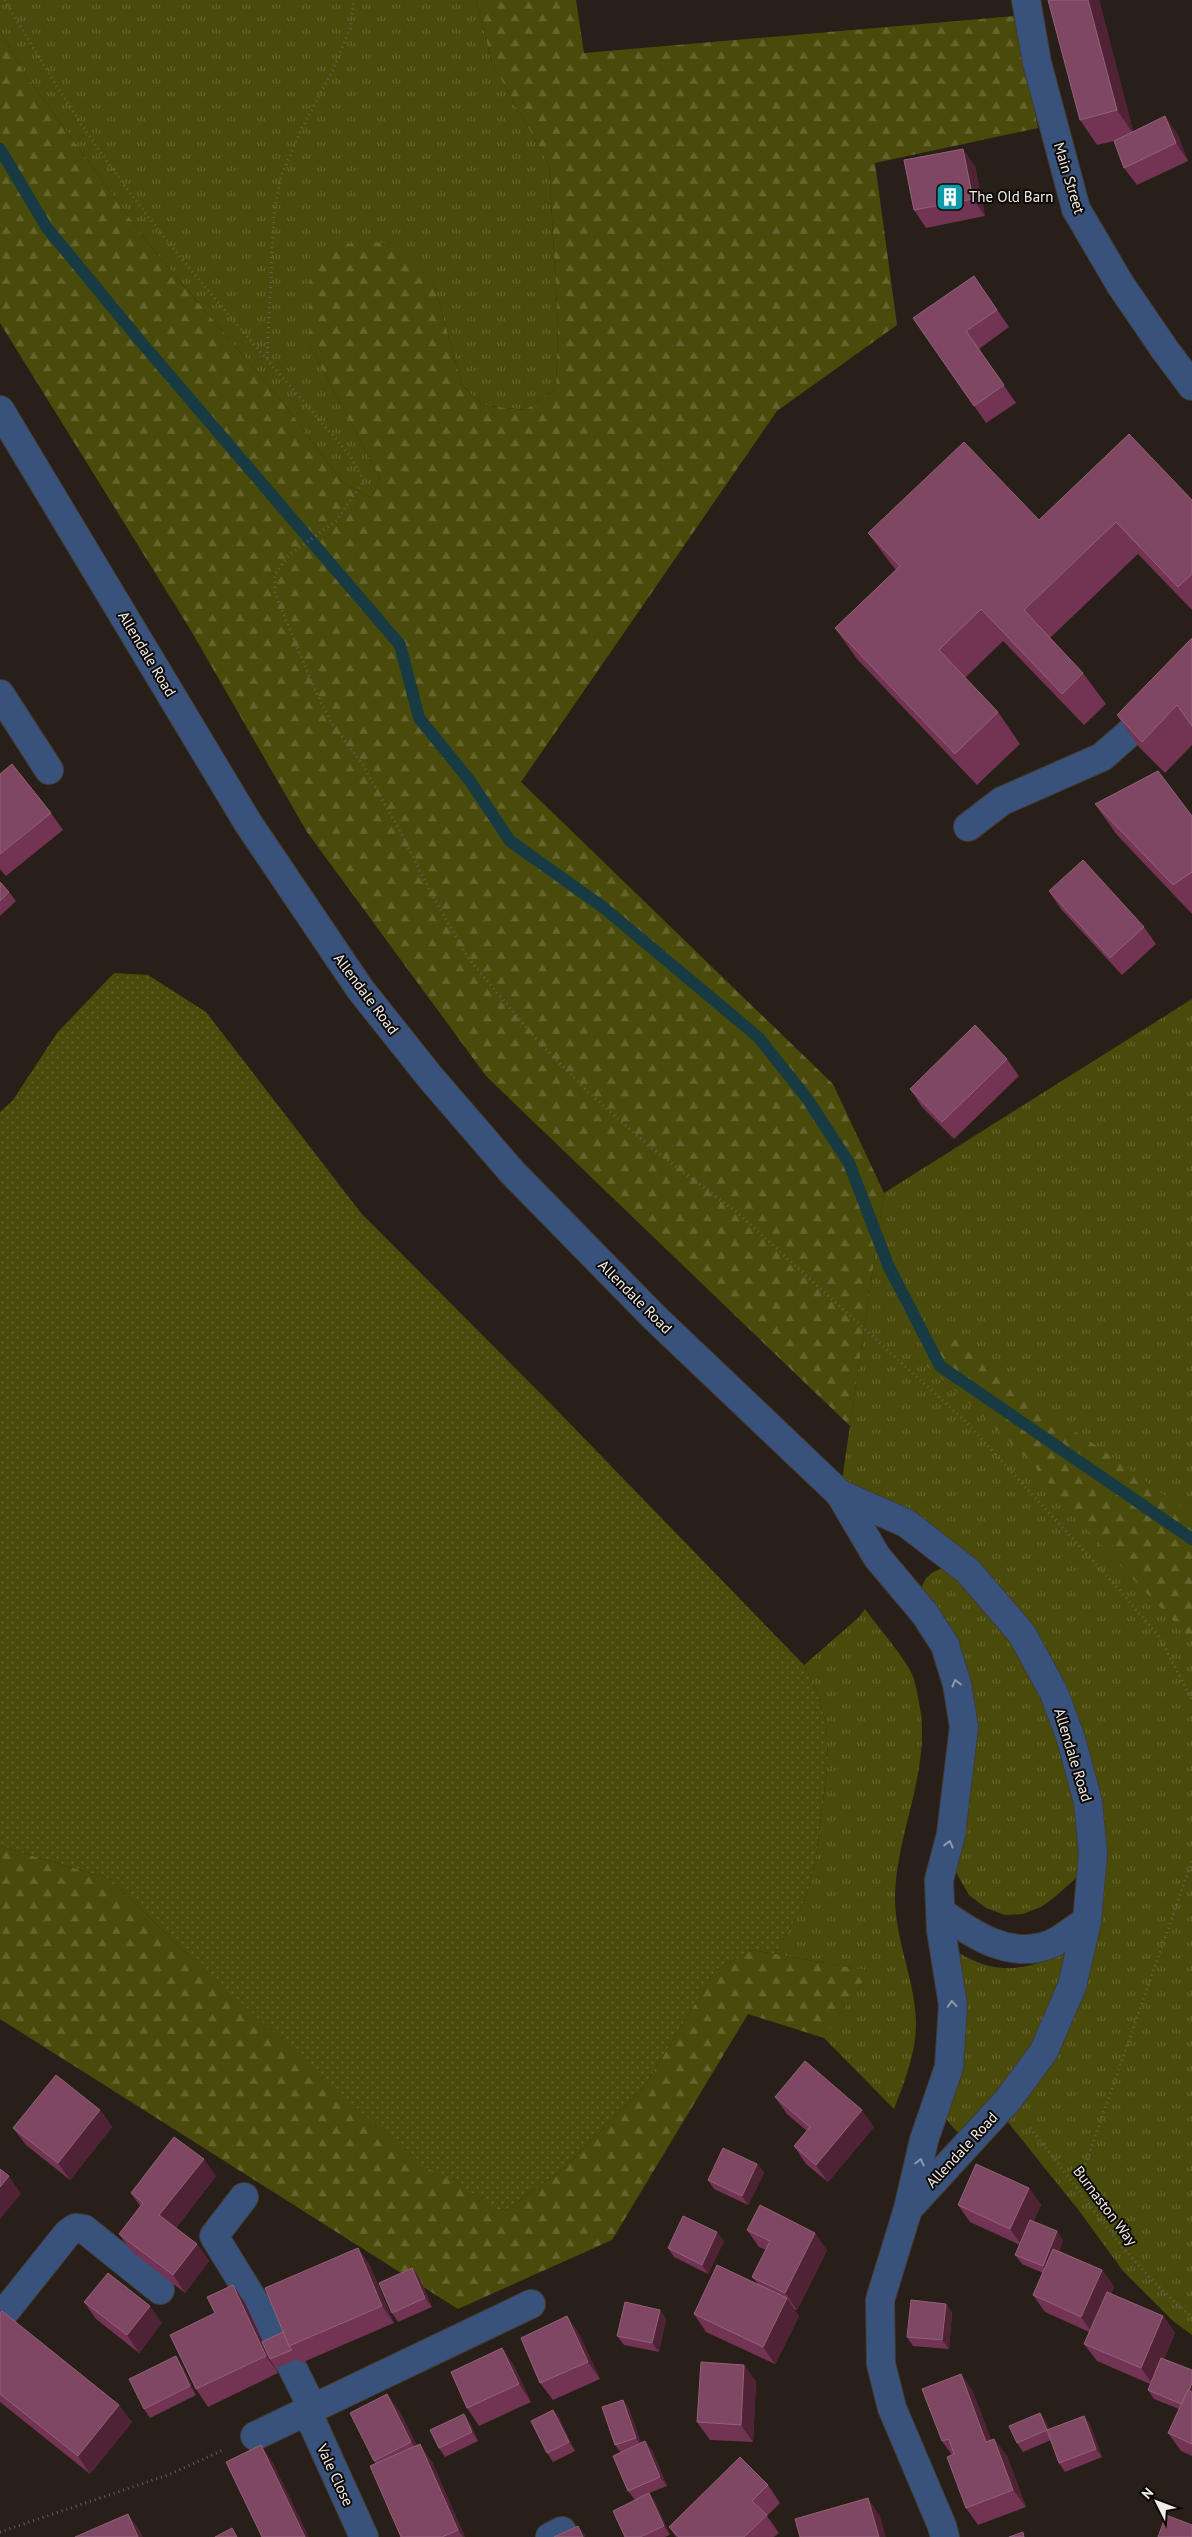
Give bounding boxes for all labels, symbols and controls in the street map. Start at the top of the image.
street label: Main Street [1050,140,1089,216]
building icon: The Old Barn [935,182,965,212]
place label: The Old Barn [969,187,1053,206]
street label: Allendale Road [114,607,180,700]
street label: Allendale Road [330,949,403,1038]
street label: Allendale Road [594,1256,676,1338]
one-way arrow [951,1678,962,1687]
street label: Allendale Road [1050,1706,1097,1804]
one-way arrow [943,1839,954,1848]
one-way arrow [947,1999,958,2007]
street label: Allendale Road [922,2108,1002,2191]
one-way arrow [914,2157,925,2166]
street label: Burnaston Way [1069,2162,1142,2249]
street label: Vale Close [312,2440,358,2509]
north arrow [1132,2477,1182,2527]
text: N [1138,2484,1157,2503]

